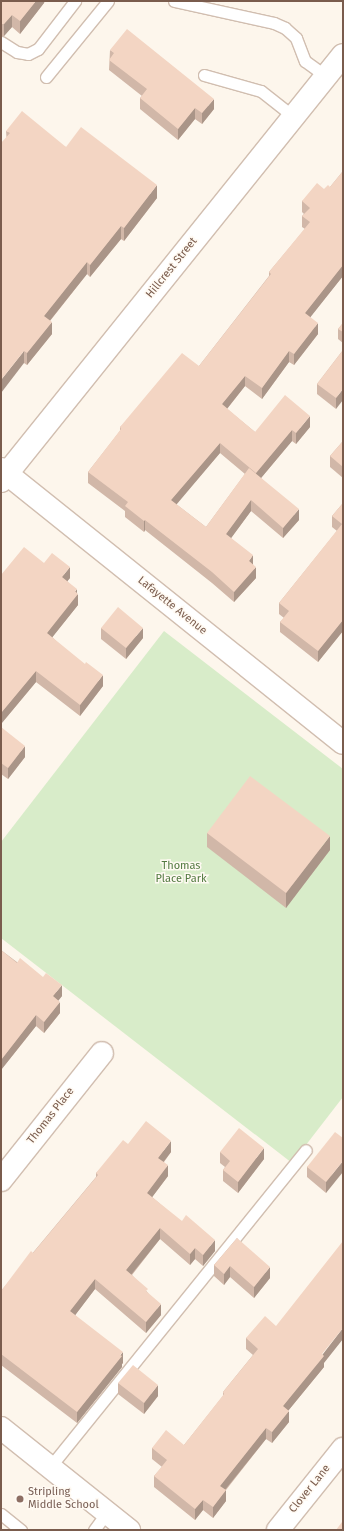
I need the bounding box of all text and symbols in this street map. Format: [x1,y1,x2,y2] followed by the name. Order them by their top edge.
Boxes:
[144,235,200,301] street label: Hillcrest Street
[135,574,209,638] street label: Lafayette Avenue
[155,860,207,886] park label: Thomas Place Park
[25,1085,77,1147] street label: Thomas Place
[287,1462,333,1516] street label: Clover Lane
[28,1486,99,1512] place label: Stripling Middle School
[15,1494,25,1504] marker: Stripling Middle School

